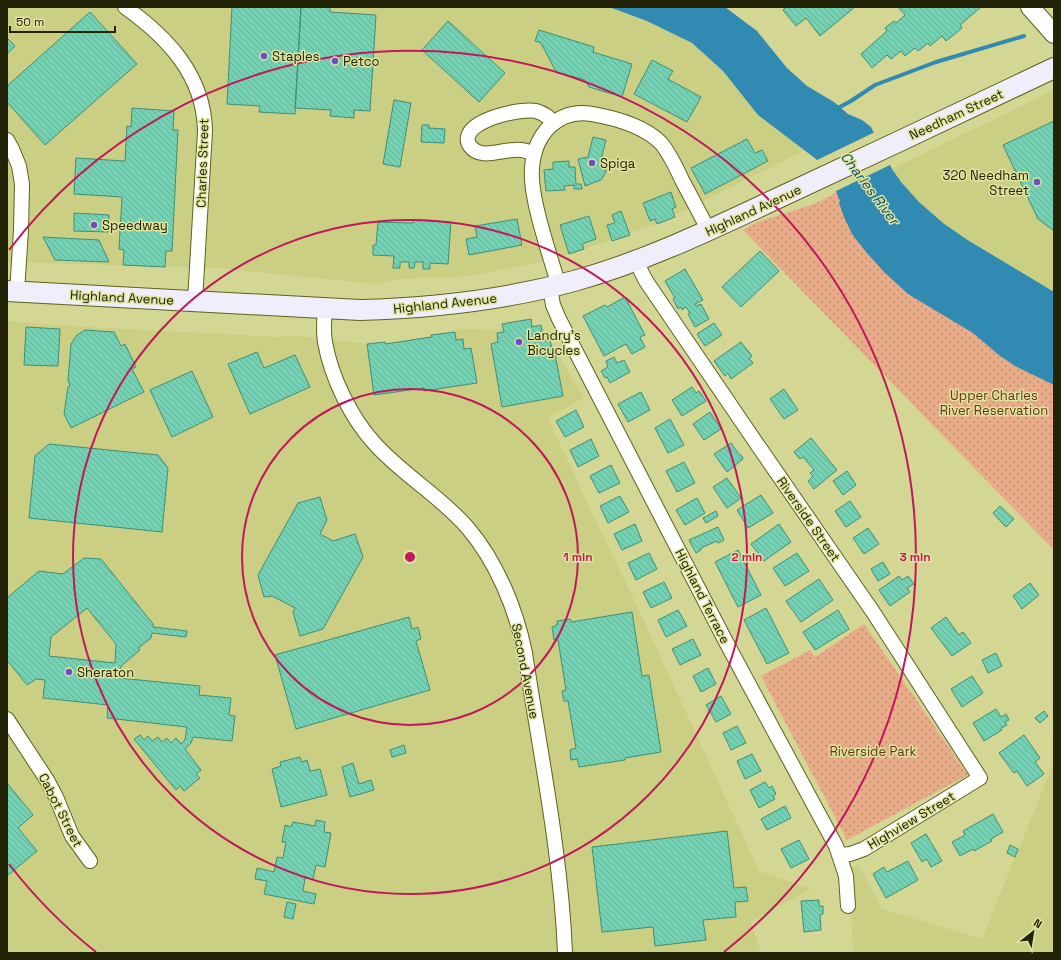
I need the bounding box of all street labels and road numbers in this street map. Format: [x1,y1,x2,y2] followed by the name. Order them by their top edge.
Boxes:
[906,85,1006,144] street label: Needham Street
[192,118,213,208] street label: Charles Street
[702,181,804,240] street label: Highland Avenue
[70,286,174,309] street label: Highland Avenue
[392,290,498,317] street label: Highland Avenue
[773,474,844,565] street label: Riverside Street
[671,546,734,647] street label: Highland Terrace
[508,622,543,720] street label: Second Avenue
[35,770,87,850] street label: Cabot Street
[864,788,958,853] street label: Highview Street

